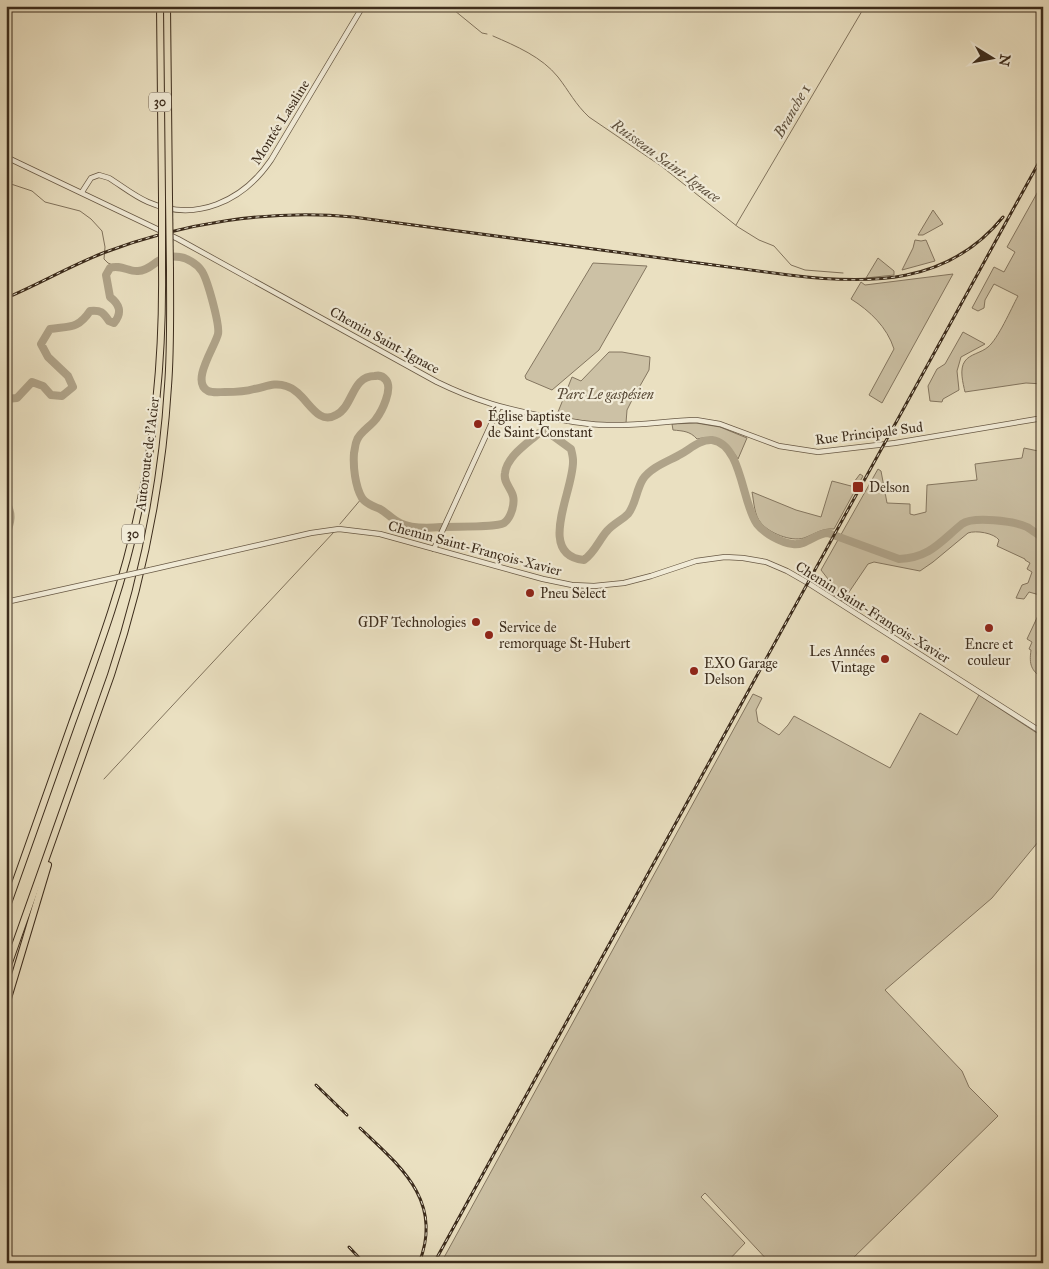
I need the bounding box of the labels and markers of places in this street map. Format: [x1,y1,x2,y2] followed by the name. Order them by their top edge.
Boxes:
[488,406,593,441] place label: Église baptiste de Saint-Constant
[472,418,484,430] marker: Église baptiste de Saint-Constant
[869,479,910,496] place label: Delson
[851,480,865,494] marker: Delson
[540,585,606,602] place label: Pneu Select
[524,587,536,599] marker: Pneu Select
[358,614,466,631] place label: GDF Technologies
[470,616,482,628] marker: GDF Technologies
[499,619,631,653] place label: Service de remorquage St-Hubert
[983,622,995,634] marker: Encre et couleur
[483,629,495,641] marker: Service de remorquage St-Hubert
[965,636,1013,669] place label: Encre et couleur
[809,643,875,676] place label: Les Années Vintage
[879,653,891,665] marker: Les Années Vintage
[704,655,778,688] place label: EXO Garage Delson
[688,665,700,677] marker: EXO Garage Delson

